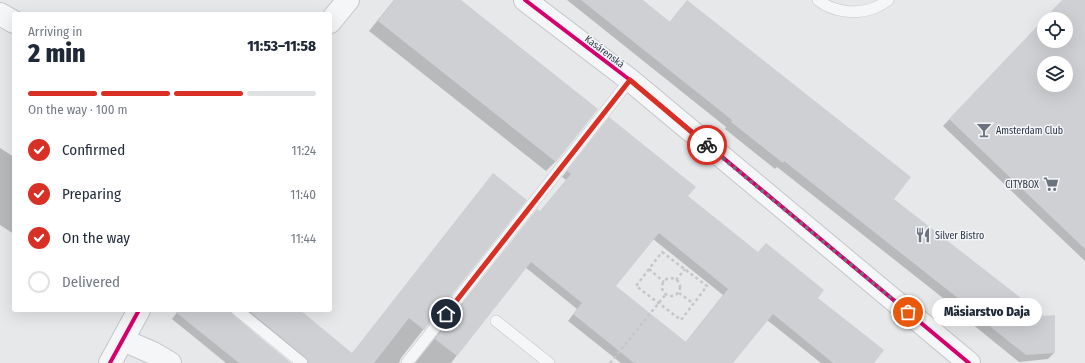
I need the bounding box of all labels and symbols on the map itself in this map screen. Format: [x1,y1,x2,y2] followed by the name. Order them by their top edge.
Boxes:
[582,33,627,71] street label: Kasárenská
[975,121,993,139] bar icon: Amsterdam Club
[687,125,727,165] courier
[996,125,1063,137] place label: Amsterdam Club
[1042,175,1060,193] supermarket icon: CITYBOX
[1005,179,1039,191] place label: CITYBOX
[914,226,932,244] restaurant icon: Silver Bistro
[935,230,984,242] place label: Silver Bistro
[891,295,925,329] pin
[429,297,463,331] pin
[932,298,1042,326] callout: Mäsiarstvo Daja

